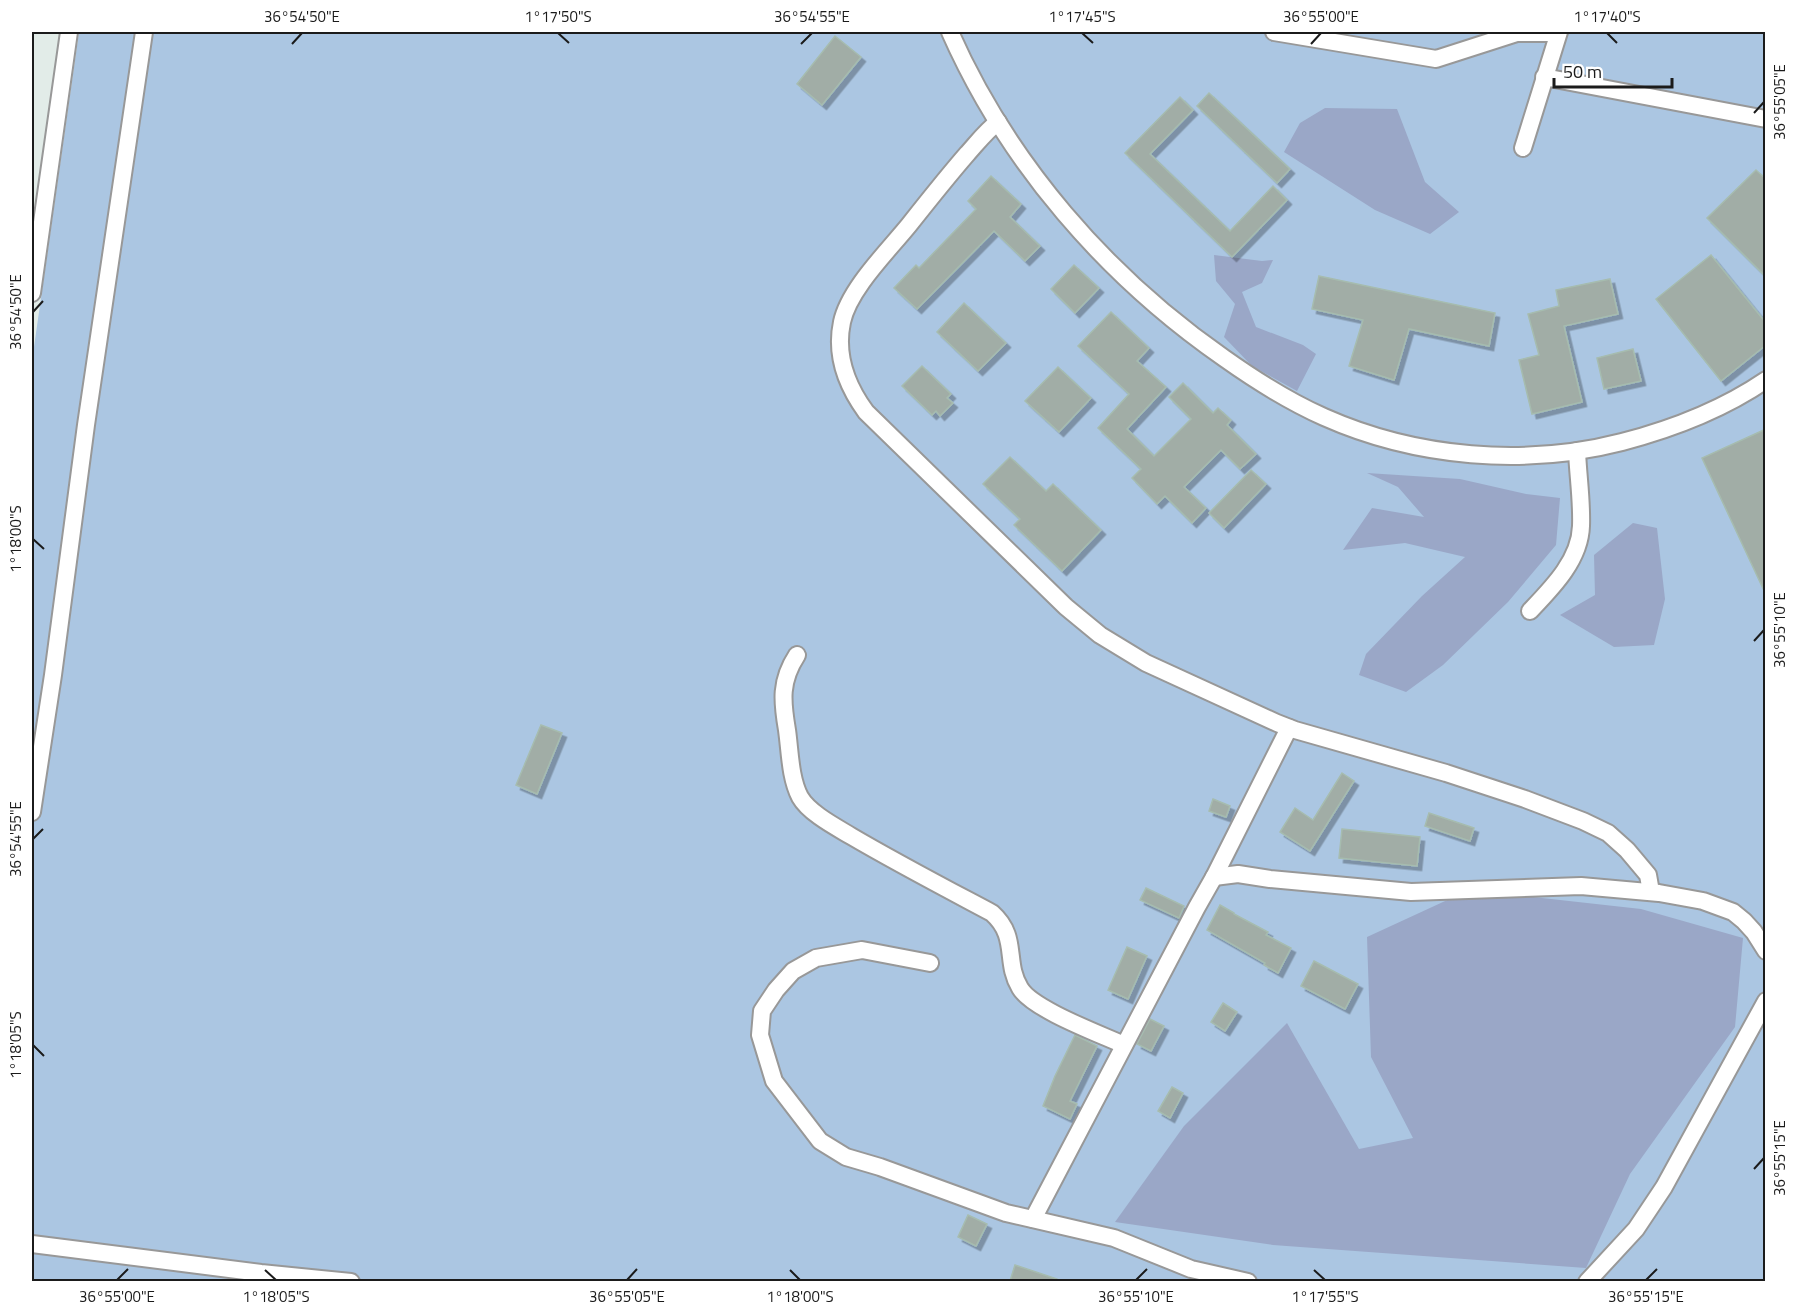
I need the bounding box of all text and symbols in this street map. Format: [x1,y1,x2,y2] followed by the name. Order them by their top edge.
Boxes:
[264,5,340,28] text: 36°54'50"E
[524,5,592,28] text: 1°17'50"S
[774,5,850,28] text: 36°54'55"E
[1048,5,1116,28] text: 1°17'45"S
[1283,5,1359,28] text: 36°55'00"E
[1573,5,1641,28] text: 1°17'40"S
[1554,51,1672,89] scale bar
[1563,58,1602,85] text: 50 m
[1768,64,1791,140] text: 36°55'05"E
[4,274,27,350] text: 36°54'50"E
[4,505,27,573] text: 1°18'00"S
[1768,592,1791,668] text: 36°55'10"E
[4,801,27,877] text: 36°54'55"E
[4,1011,27,1079] text: 1°18'05"S
[1768,1120,1791,1196] text: 36°55'15"E
[79,1285,155,1308] text: 36°55'00"E
[242,1285,310,1308] text: 1°18'05"S
[589,1285,665,1308] text: 36°55'05"E
[766,1285,834,1308] text: 1°18'00"S
[1098,1285,1174,1308] text: 36°55'10"E
[1291,1285,1359,1308] text: 1°17'55"S
[1608,1285,1684,1308] text: 36°55'15"E

